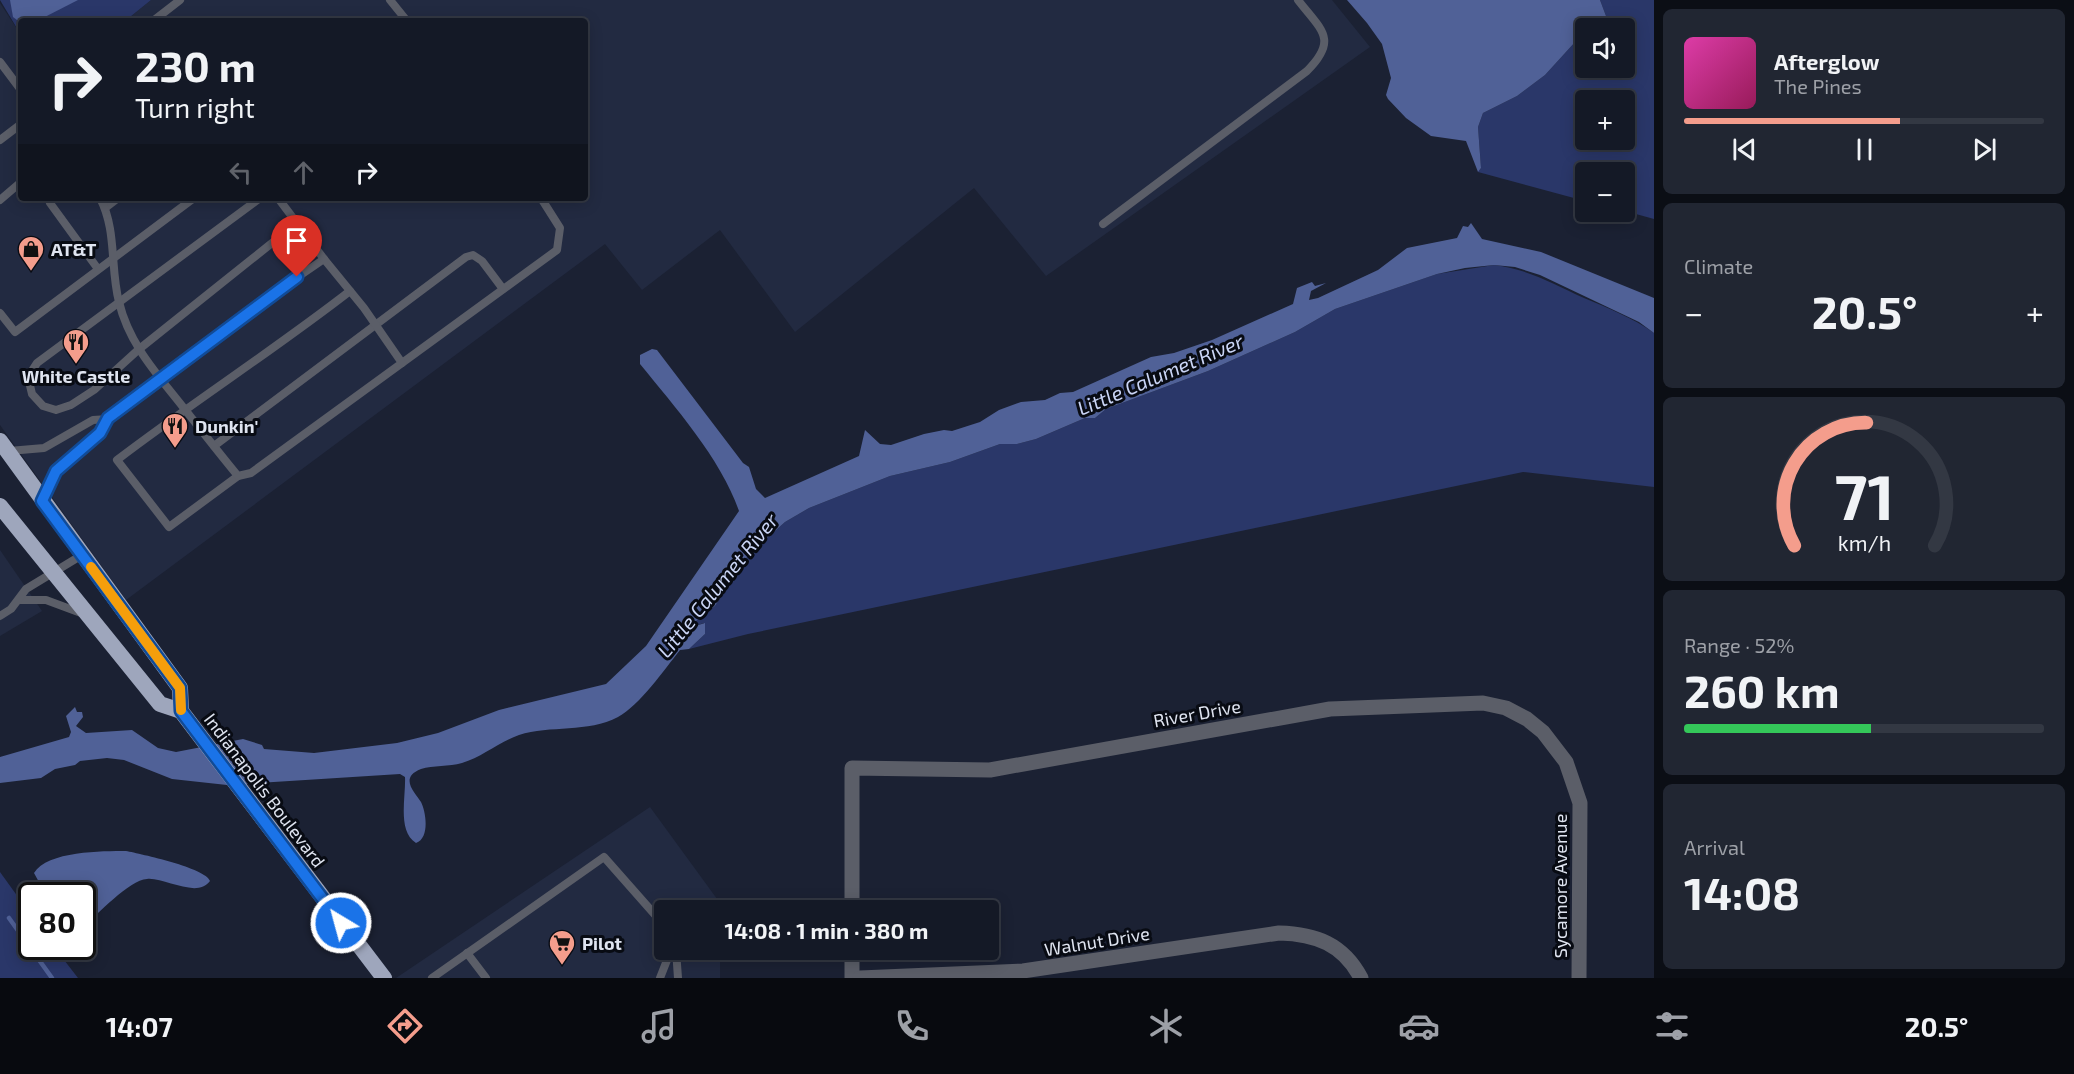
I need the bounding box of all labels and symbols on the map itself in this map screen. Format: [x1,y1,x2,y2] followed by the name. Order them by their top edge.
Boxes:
[271,215,322,277] pin
[16,234,46,272] shop icon: AT&T
[51,238,96,260] place label: AT&T
[61,327,91,365] restaurant icon: White Castle
[1073,328,1248,420] water label: Little Calumet River
[22,365,130,387] place label: White Castle
[160,411,190,449] restaurant icon: Dunkin'
[195,415,258,437] place label: Dunkin'
[652,508,783,662] water label: Little Calumet River
[1152,695,1242,731] street label: River Drive
[200,709,330,871] street label: Indianapolis Boulevard
[1549,814,1571,958] street label: Sycamore Avenue
[18,882,96,960] speed limit sign: 80
[309,891,373,955] position arrow
[1043,922,1151,960] street label: Walnut Drive
[547,928,577,966] supermarket icon: Pilot
[582,932,623,954] place label: Pilot

